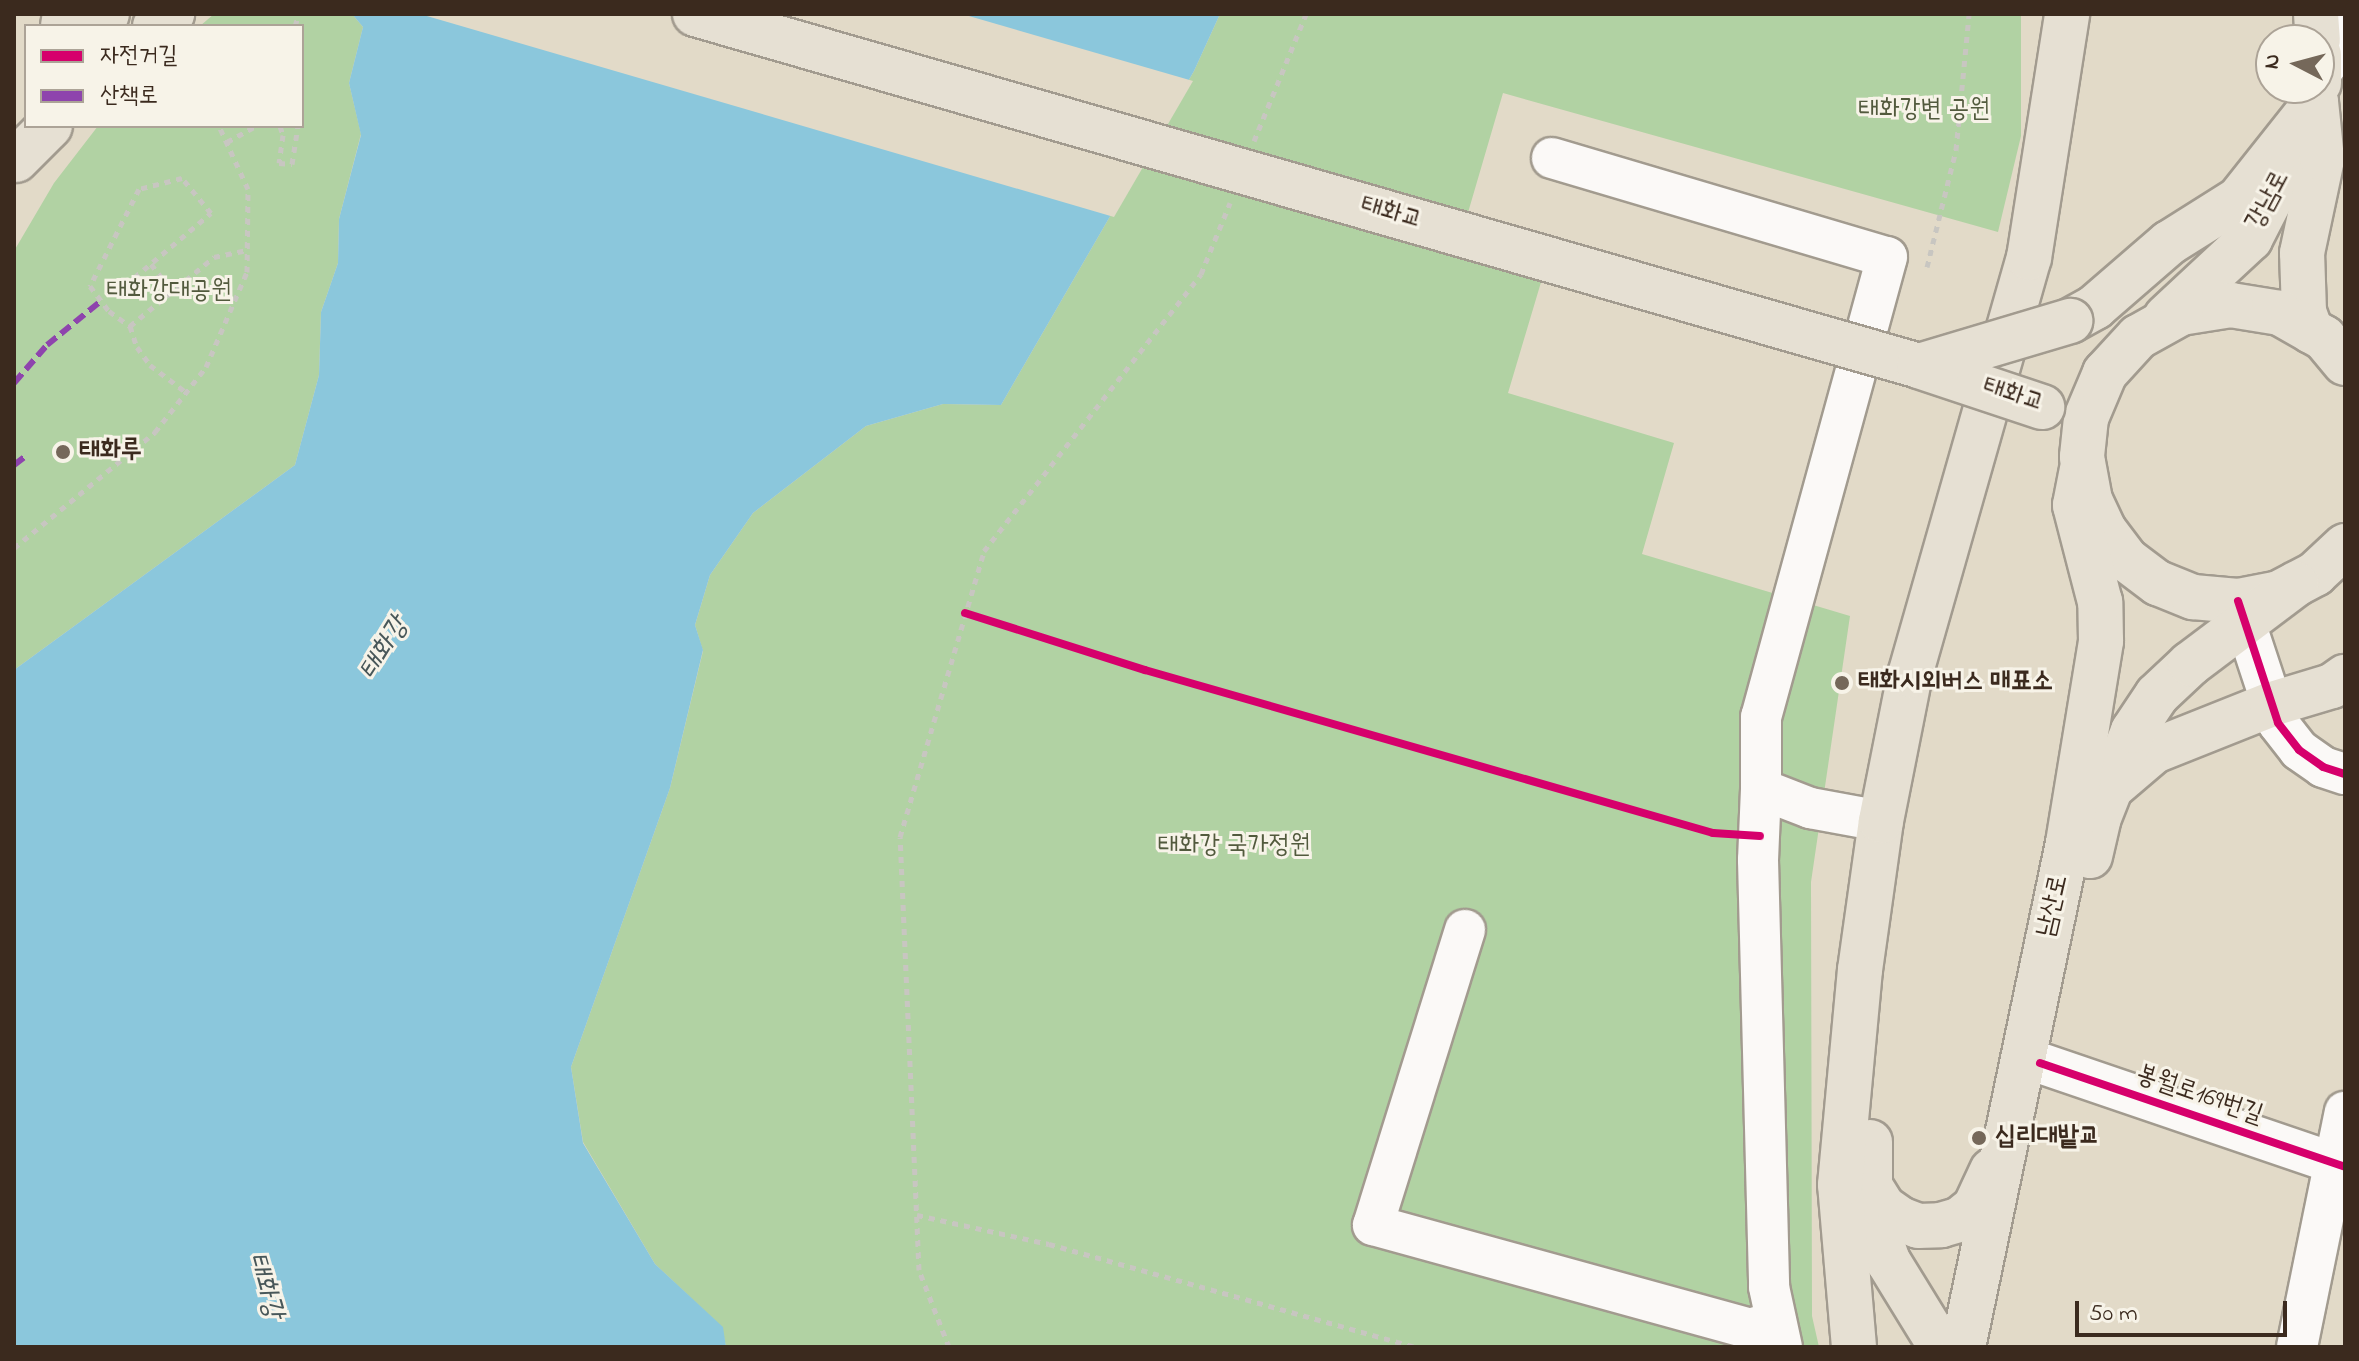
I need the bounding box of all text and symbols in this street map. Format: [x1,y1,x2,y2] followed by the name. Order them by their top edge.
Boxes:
[24,24,304,128] legend
[2255,24,2335,104] north arrow
[100,39,177,74] text: 자전거길
[2256,53,2290,71] text: N
[100,79,158,114] text: 산책로
[1858,95,1990,127] park label: 태화강변 공원
[2240,166,2298,236] street label: 강남로
[1357,190,1425,238] street label: 태화교
[106,276,232,308] park label: 태화강대공원
[1978,371,2048,421] street label: 태화교
[79,436,142,468] place label: 태화루
[54,443,72,461] marker: 태화루
[353,611,417,687] water label: 태화강
[1858,667,2053,699] place label: 태화시외버스 매표소
[1833,674,1851,692] marker: 태화시외버스 매표소
[1158,831,1310,863] park label: 태화강 국가정원
[2032,872,2076,940] street label: 남산로
[2131,1060,2267,1132] street label: 봉월로169번길
[1995,1122,2100,1154] place label: 십리대밭교
[1970,1129,1988,1147] marker: 십리대밭교
[239,1249,289,1323] water label: 태화강
[2079,1285,2291,1335] scale bar
[2089,1297,2138,1332] text: 50 m

